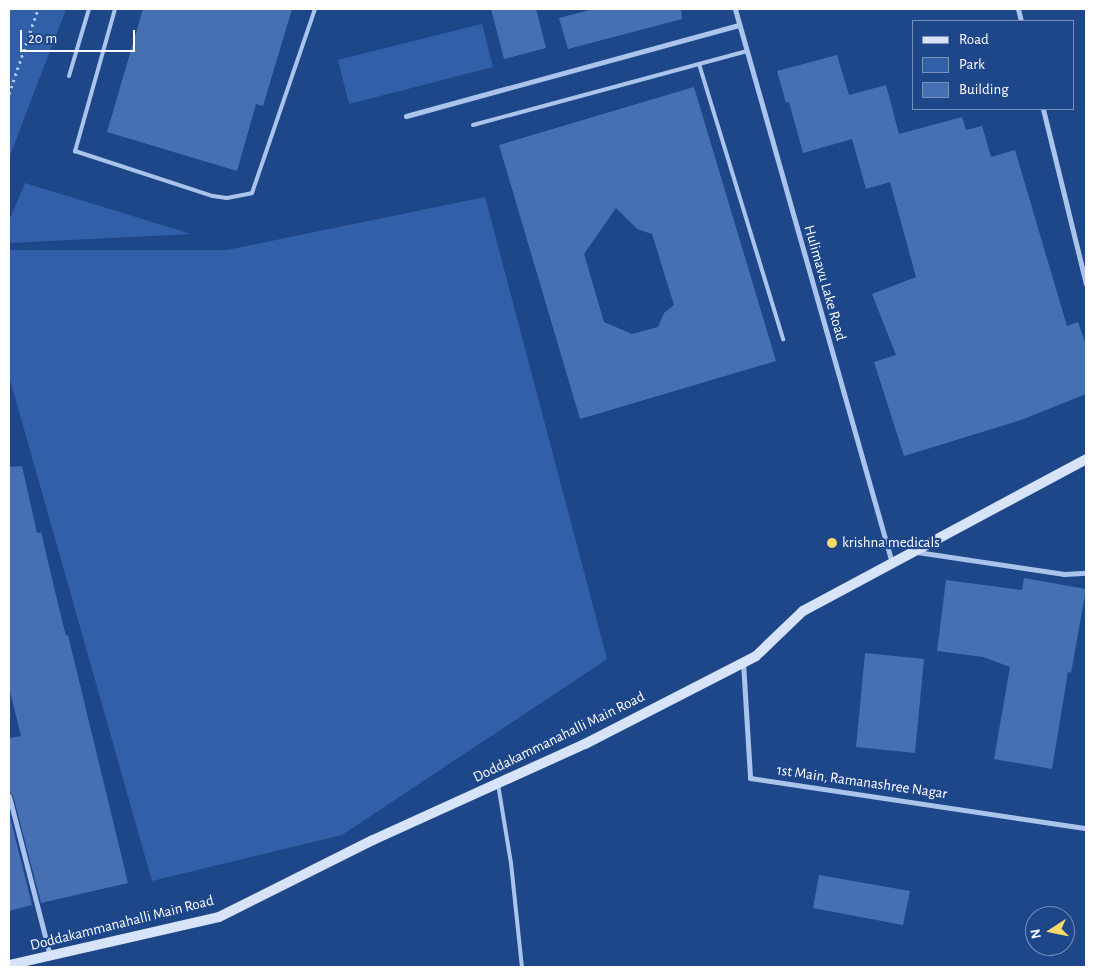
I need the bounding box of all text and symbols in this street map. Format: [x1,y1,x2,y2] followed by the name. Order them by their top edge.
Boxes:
[22,20,138,52] scale bar
[912,20,1075,110] legend
[28,31,57,46] text: 20 m
[959,32,989,47] text: Road
[959,57,985,72] text: Park
[959,82,1009,97] text: Building
[800,223,850,343] street label: Hulimavu Lake Road
[842,534,940,552] place label: krishna medicals
[826,537,838,549] marker: krishna medicals
[470,688,648,786] street label: Doddakammanahalli Main Road
[776,761,948,803] street label: 1st Main, Ramanashree Nagar
[28,891,216,955] street label: Doddakammanahalli Main Road
[1025,906,1075,956] north arrow
[1028,928,1044,940] text: N

